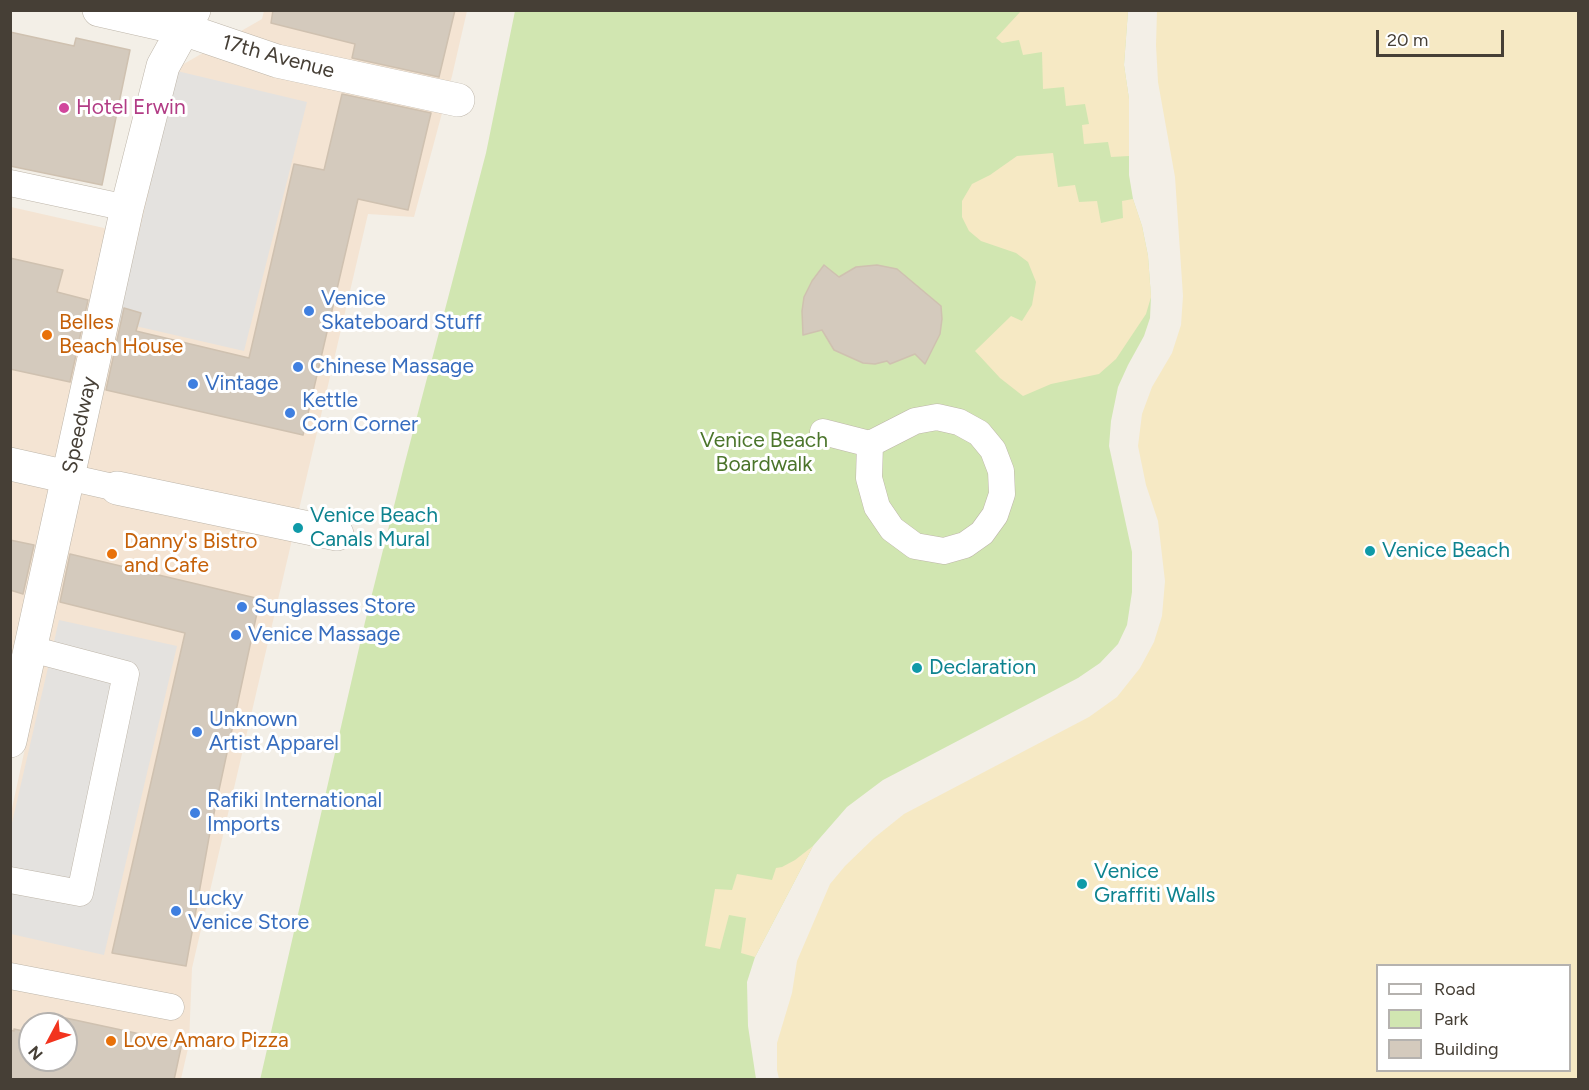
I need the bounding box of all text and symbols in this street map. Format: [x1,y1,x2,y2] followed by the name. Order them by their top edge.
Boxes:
[1379,18,1506,56] scale bar
[1387,29,1428,51] text: 20 m
[219,30,337,84] street label: 17th Avenue
[76,95,186,121] place label: Hotel Erwin
[57,101,71,115] marker: Hotel Erwin
[321,286,482,336] place label: Venice Skateboard Stuff
[302,304,316,318] marker: Venice Skateboard Stuff
[59,310,183,360] place label: Belles Beach House
[40,328,54,342] marker: Belles Beach House
[310,354,474,380] place label: Chinese Massage
[291,360,305,374] marker: Chinese Massage
[205,371,279,397] place label: Vintage
[57,374,103,476] street label: Speedway
[186,377,200,391] marker: Vintage
[302,388,418,438] place label: Kettle Corn Corner
[283,406,297,420] marker: Kettle Corn Corner
[700,428,828,478] park label: Venice Beach Boardwalk
[310,503,438,553] place label: Venice Beach Canals Mural
[291,521,305,535] marker: Venice Beach Canals Mural
[124,529,257,579] place label: Danny's Bistro and Cafe
[1382,538,1510,564] place label: Venice Beach
[1363,544,1377,558] marker: Venice Beach
[105,547,119,561] marker: Danny's Bistro and Cafe
[254,594,416,620] place label: Sunglasses Store
[235,600,249,614] marker: Sunglasses Store
[248,622,400,648] place label: Venice Massage
[229,628,243,642] marker: Venice Massage
[929,655,1036,681] place label: Declaration
[910,661,924,675] marker: Declaration
[209,707,339,757] place label: Unknown Artist Apparel
[190,725,204,739] marker: Unknown Artist Apparel
[207,788,382,838] place label: Rafiki International Imports
[188,806,202,820] marker: Rafiki International Imports
[1094,859,1215,909] place label: Venice Graffiti Walls
[1075,877,1089,891] marker: Venice Graffiti Walls
[188,886,309,936] place label: Lucky Venice Store
[169,904,183,918] marker: Lucky Venice Store
[1376,964,1571,1072] legend
[1434,978,1475,1000] text: Road
[1434,1008,1468,1030] text: Park
[18,1012,78,1072] north arrow
[123,1028,289,1054] place label: Love Amaro Pizza
[104,1034,118,1048] marker: Love Amaro Pizza
[1434,1038,1499,1060] text: Building
[24,1042,47,1064] text: N

